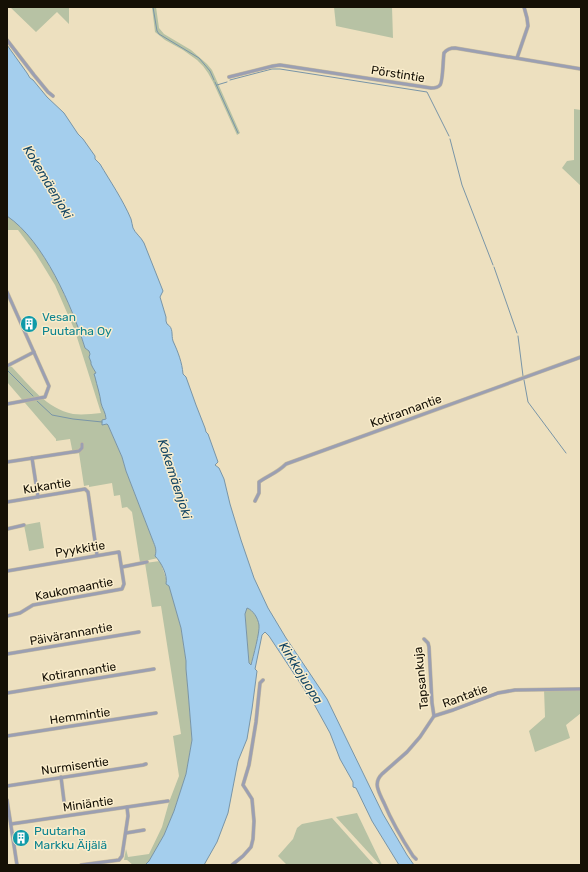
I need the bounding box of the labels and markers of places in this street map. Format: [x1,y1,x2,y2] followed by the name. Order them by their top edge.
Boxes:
[42,310,112,338] place label: Vesan Puutarha Oy
[19,314,39,334] building icon: Vesan Puutarha Oy
[34,824,107,852] place label: Puutarha Markku Äijälä
[11,828,31,848] building icon: Puutarha Markku Äijälä

